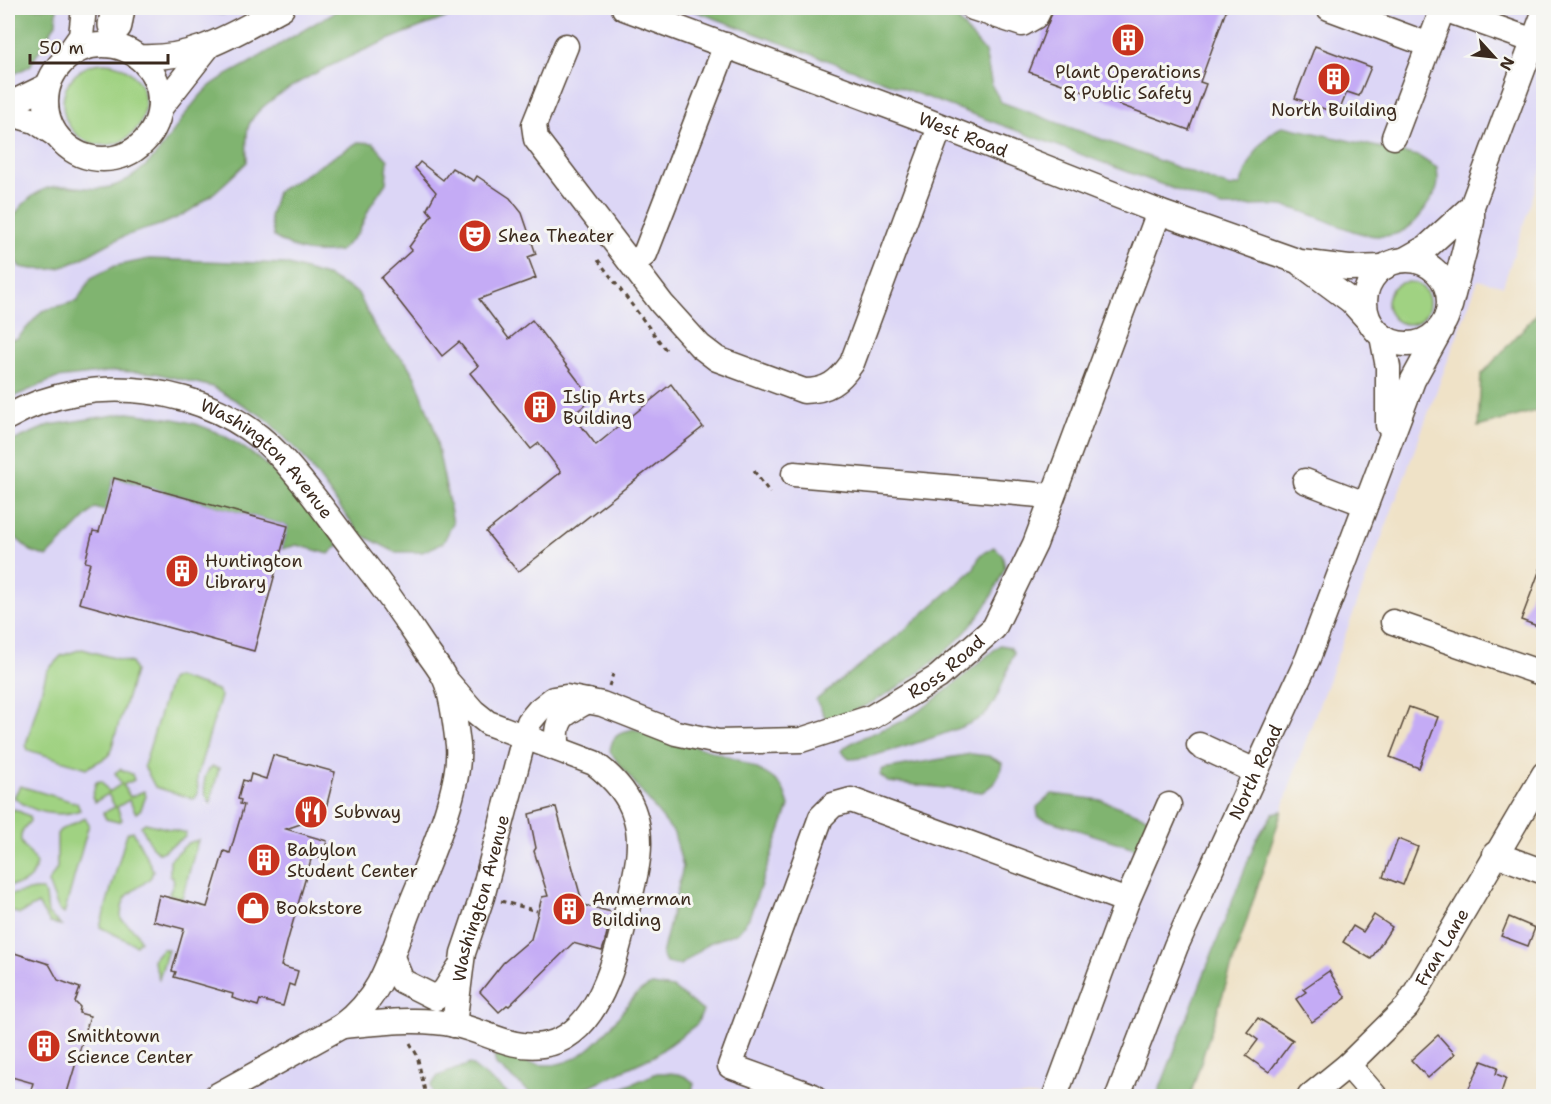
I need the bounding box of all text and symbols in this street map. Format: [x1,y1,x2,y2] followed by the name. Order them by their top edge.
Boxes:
[1110,22,1146,58] building icon: Plant Operations & Public Safety
[30,27,168,65] scale bar
[1464,27,1524,87] north arrow
[39,36,84,60] text: 50 m
[1495,53,1519,74] text: N
[1055,60,1201,105] place label: Plant Operations & Public Safety
[1316,61,1352,97] building icon: North Building
[1271,98,1397,122] place label: North Building
[915,106,1011,163] street label: West Road
[457,218,493,254] theatre icon: Shea Theater
[498,224,614,248] place label: Shea Theater
[563,385,645,430] place label: Islip Arts Building
[522,389,558,425] building icon: Islip Arts Building
[197,393,338,524] street label: Washington Avenue
[205,549,303,594] place label: Huntington Library
[164,553,200,589] building icon: Huntington Library
[903,630,990,704] street label: Ross Road
[1223,721,1288,824] street label: North Road
[293,794,329,830] restaurant icon: Subway
[334,800,401,824] place label: Subway
[447,812,515,983] street label: Washington Avenue
[287,838,418,883] place label: Babylon Student Center
[246,842,282,878] building icon: Babylon Student Center
[592,887,691,932] place label: Ammerman Building
[235,890,271,926] shop icon: Bookstore
[551,891,587,927] building icon: Ammerman Building
[276,896,363,920] place label: Bookstore
[1410,904,1474,991] street label: Fran Lane
[67,1024,193,1069] place label: Smithtown Science Center
[26,1028,62,1064] building icon: Smithtown Science Center

